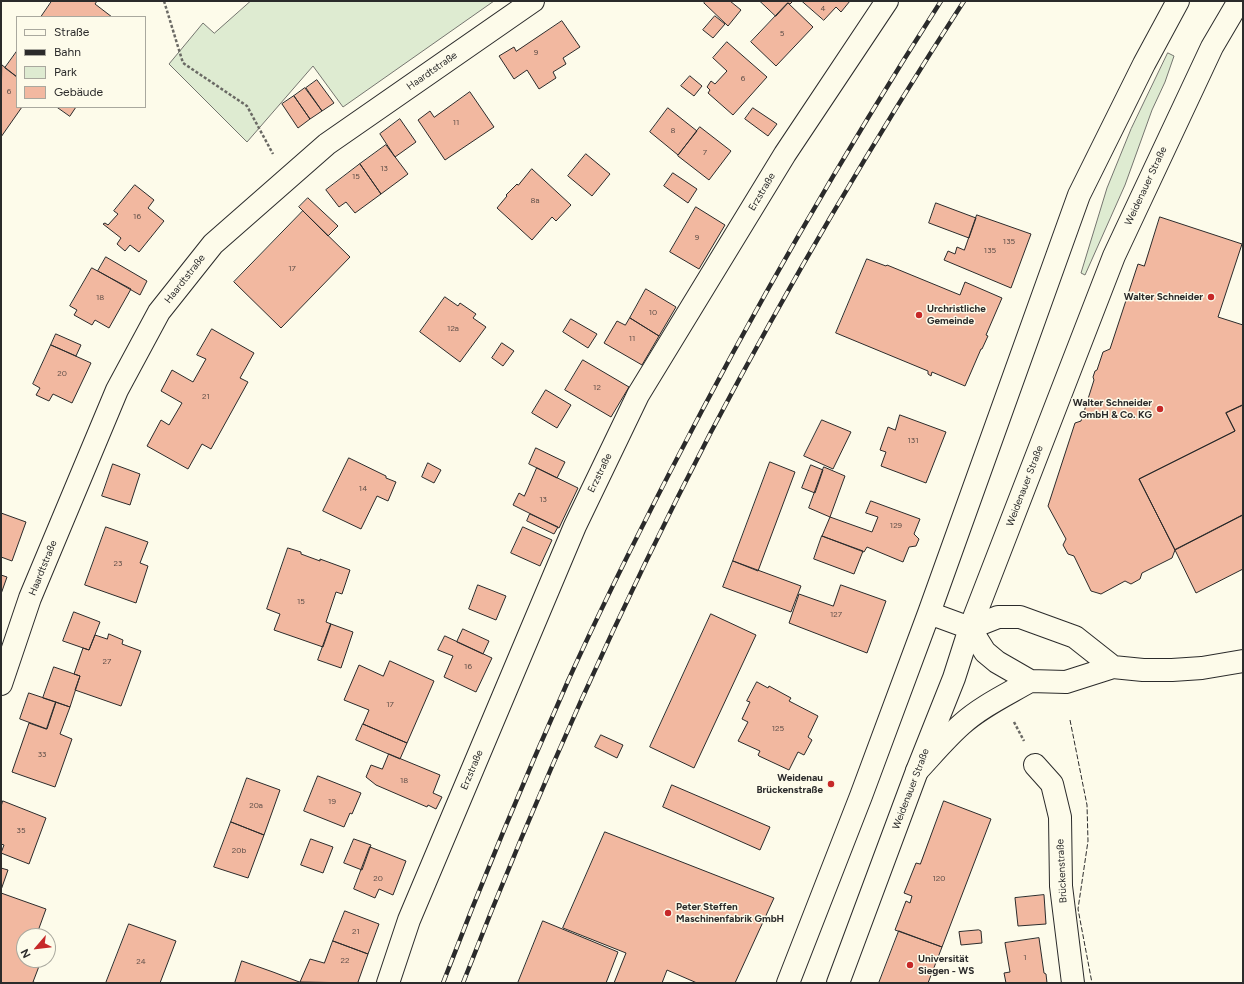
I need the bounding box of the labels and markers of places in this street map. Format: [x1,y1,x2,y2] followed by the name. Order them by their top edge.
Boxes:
[1124,291,1203,303] place label: Walter Schneider
[1206,292,1216,302] marker: Walter Schneider
[927,303,986,326] place label: Urchristliche Gemeinde
[914,310,924,320] marker: Urchristliche Gemeinde
[1073,397,1152,420] place label: Walter Schneider GmbH & Co. KG
[1155,404,1165,414] marker: Walter Schneider GmbH & Co. KG
[756,772,823,796] place label: Weidenau Brückenstraße
[826,779,836,789] marker: Weidenau Brückenstraße
[676,901,784,924] place label: Peter Steffen Maschinenfabrik GmbH
[663,908,673,918] marker: Peter Steffen Maschinenfabrik GmbH
[918,953,974,976] place label: Universität Siegen - WS
[905,960,915,970] marker: Universität Siegen - WS

